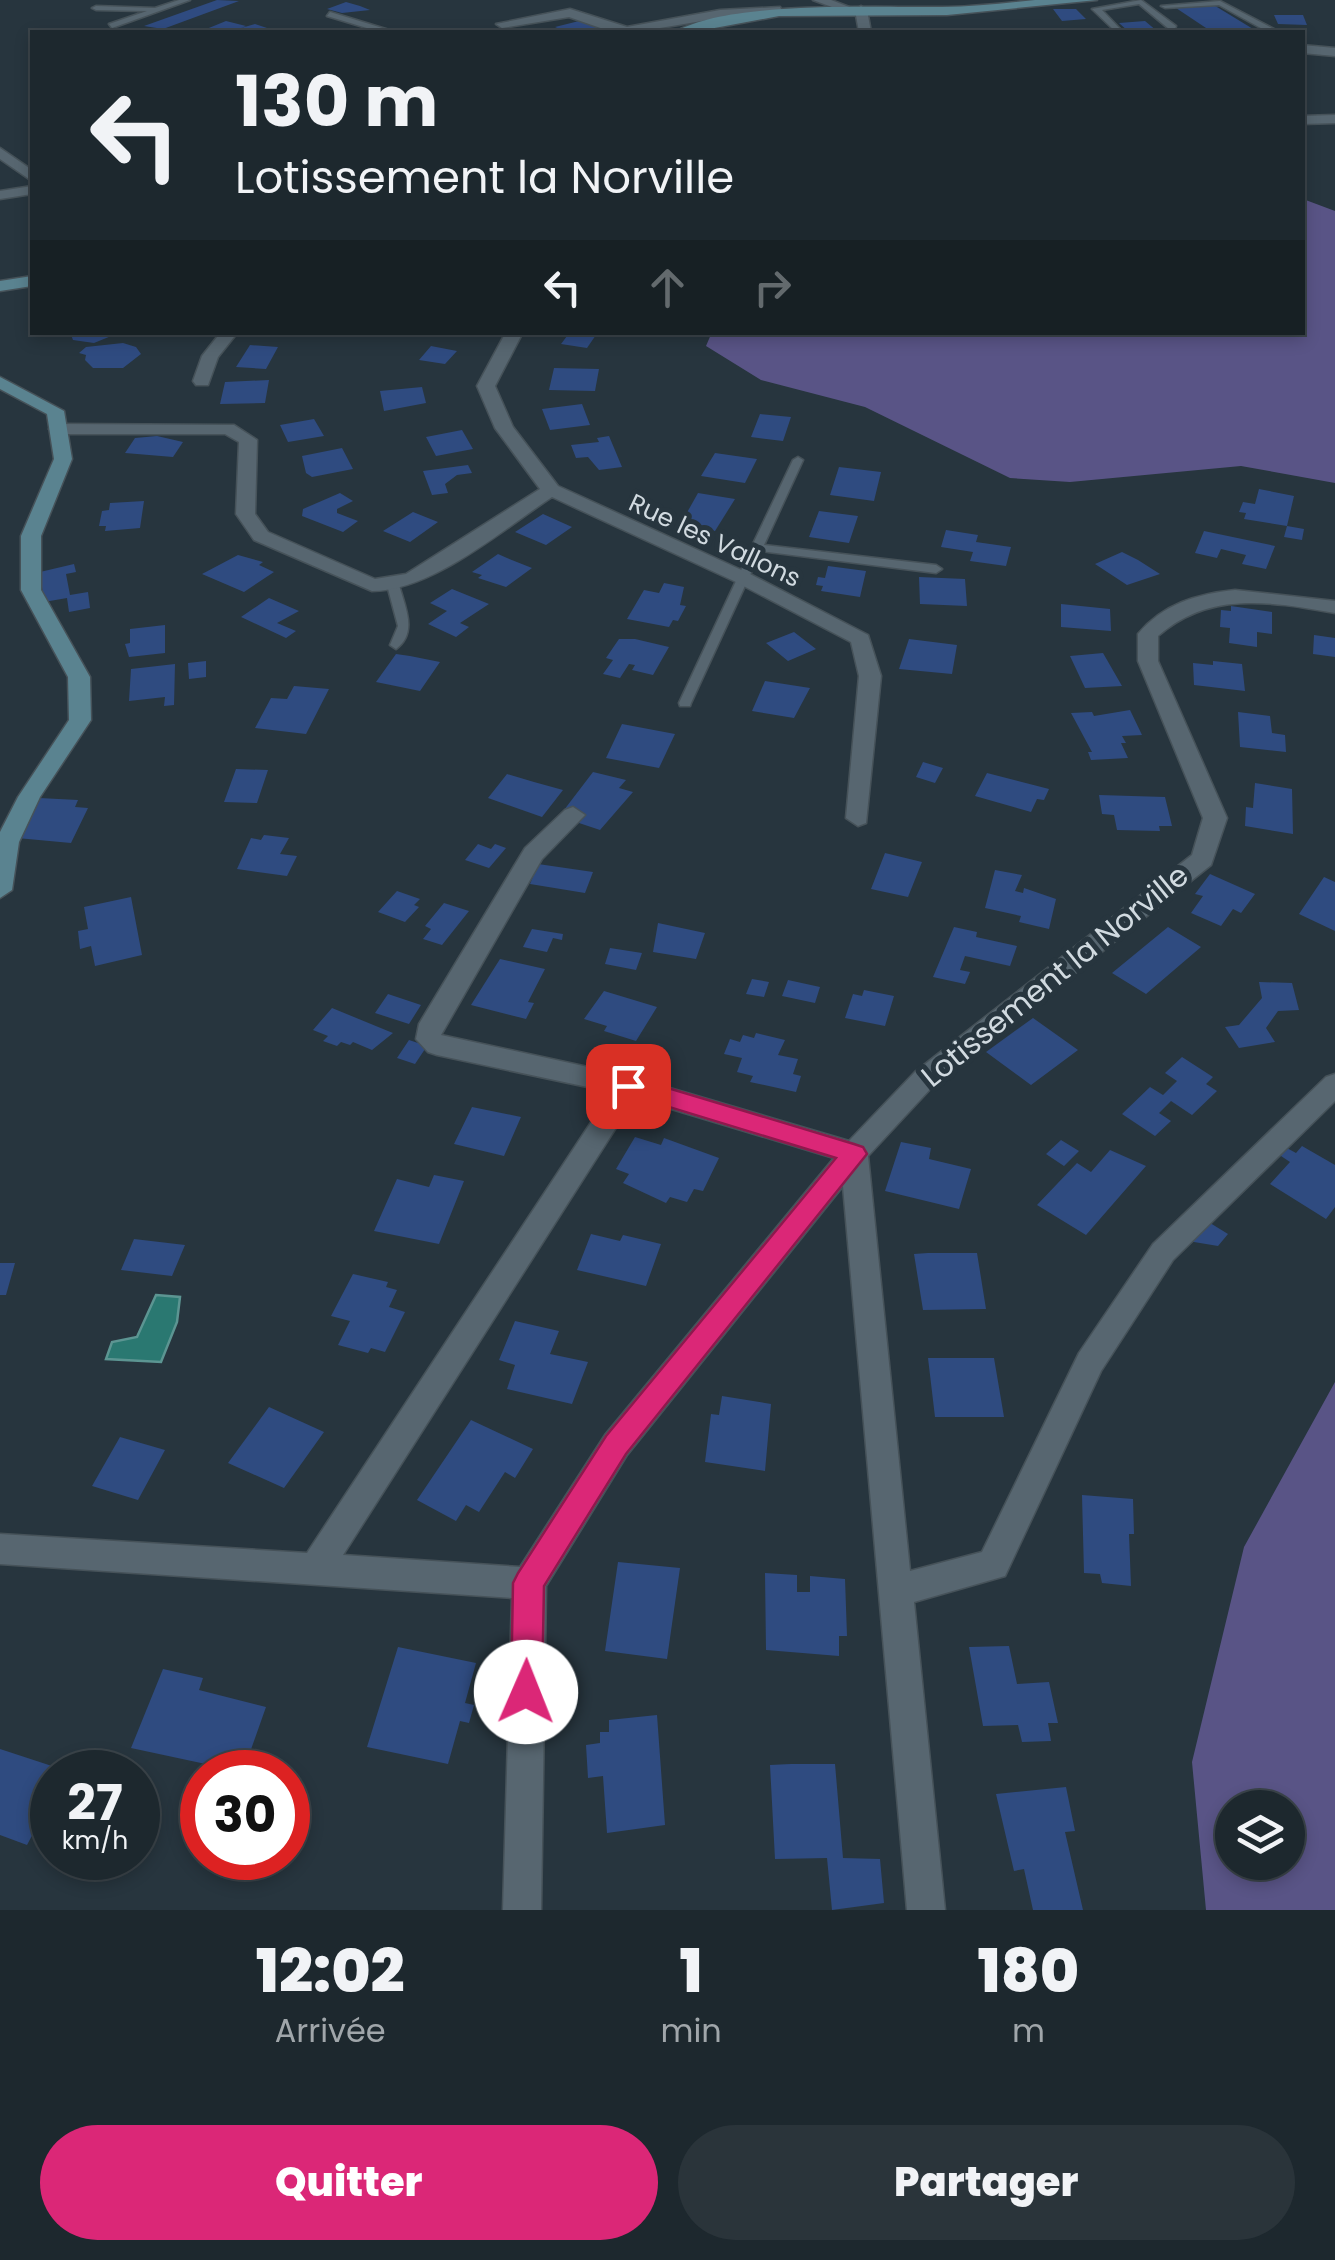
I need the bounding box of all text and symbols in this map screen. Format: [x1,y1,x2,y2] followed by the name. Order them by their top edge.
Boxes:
[235,52,438,151] text: 130 m
[70,70,200,200] icon: left
[235,146,734,209] text: Lotissement la Norville
[535,260,590,315] icon: left
[640,260,695,315] icon: ahead
[745,260,800,315] icon: right
[623,485,806,596] street label: Rue les Vallons
[912,854,1198,1097] street label: Lotissement la Norville
[586,1044,671,1129] pin
[601,1059,656,1114] icon: arrive
[474,1640,578,1744] position arrow
[180,1750,310,1880] speed limit sign: 30
[67,1767,123,1838] text: 27
[1215,1790,1305,1880] map controls
[1215,1790,1305,1880] button: layers
[62,1823,128,1858] text: km/h
[256,1929,405,2013] text: 12:02
[679,1929,703,2013] text: 1
[977,1929,1079,2013] text: 180
[275,2008,386,2053] text: Arrivée
[660,2008,722,2053] text: min
[1012,2008,1045,2053] text: m
[40,2125,658,2240] button: Quitter
[678,2125,1295,2240] button: Partager

